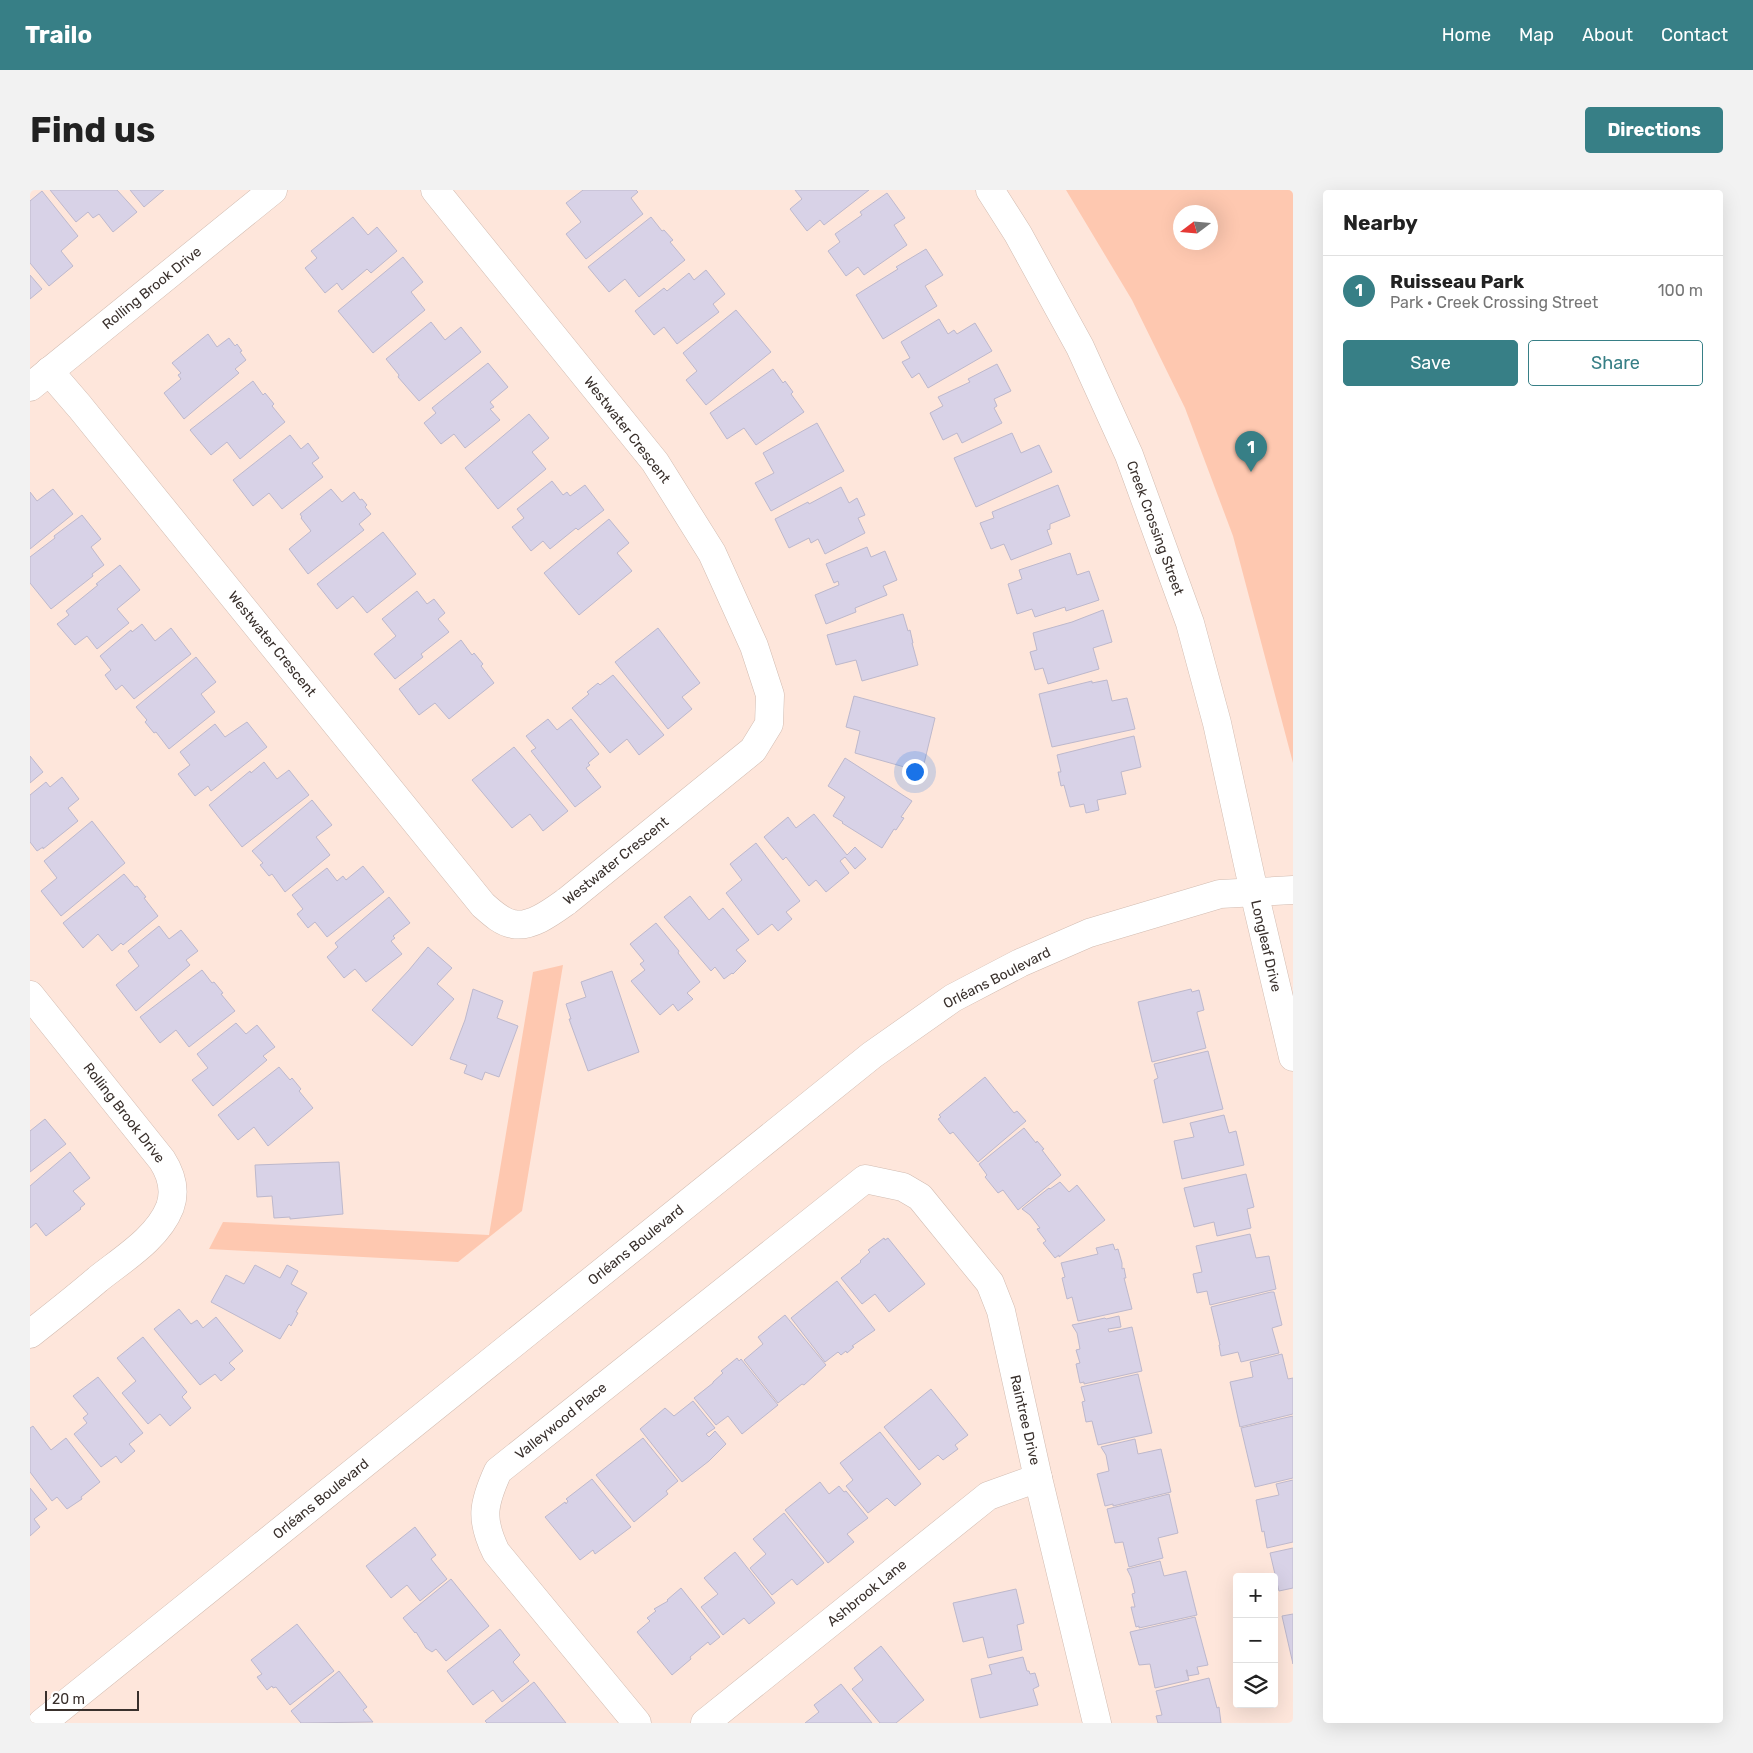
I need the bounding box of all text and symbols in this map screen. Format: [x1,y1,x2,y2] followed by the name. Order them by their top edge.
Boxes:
[25,21,92,49] text: Trailo
[1442,24,1491,46] text: Home
[1519,24,1554,46] text: Map
[1582,24,1633,46] text: About
[1661,24,1728,46] text: Contact
[1585,107,1723,153] button: Directions
[30,109,155,151] text: Find us
[1173,205,1218,250] north arrow
[1343,210,1418,235] text: Nearby
[99,243,205,333] street label: Rolling Brook Drive
[1390,270,1524,293] text: Ruisseau Park
[1355,281,1363,300] text: 1
[1658,281,1703,300] text: 100 m
[1390,293,1598,312] text: Park · Creek Crossing Street
[1343,340,1518,386] button: Save
[1528,340,1703,386] button: Share
[580,373,674,487] street label: Westwater Crescent
[1235,431,1267,472] pin: 1
[1123,459,1187,598] street label: Creek Crossing Street
[224,588,320,701] street label: Westwater Crescent
[902,759,928,785] your location
[560,813,673,909] street label: Westwater Crescent
[1247,898,1285,994] street label: Longleaf Drive
[940,944,1054,1012] street label: Orléans Boulevard
[80,1060,168,1167] street label: Rolling Brook Drive
[585,1201,687,1289] street label: Orléans Boulevard
[1006,1373,1044,1467] street label: Raintree Drive
[512,1379,610,1463] street label: Valleywood Place
[270,1455,372,1543] street label: Orléans Boulevard
[824,1556,910,1630] street label: Ashbrook Lane
[1233,1573,1278,1708] map controls
[1233,1573,1278,1618] button: +
[1233,1618,1278,1663] button: −
[1233,1663,1278,1708] button: layers
[45,1688,139,1711] scale bar
[52,1691,85,1708] text: 20 m

